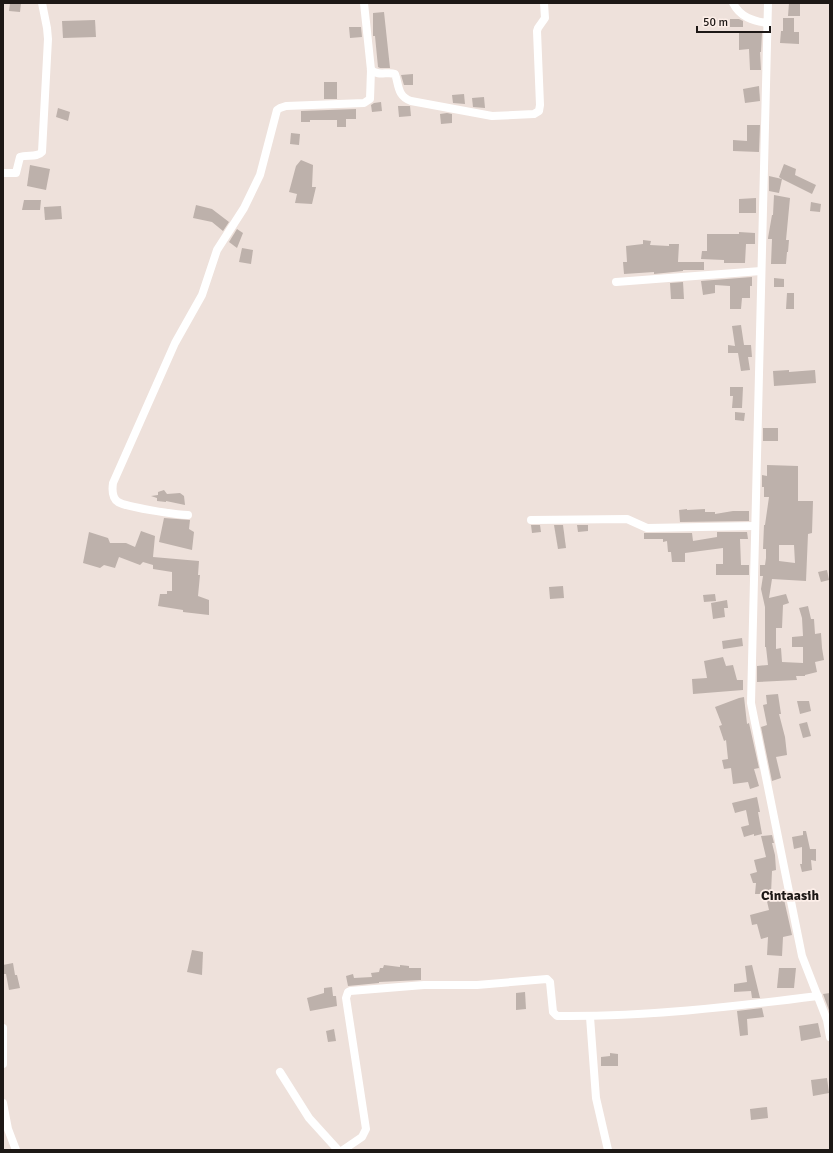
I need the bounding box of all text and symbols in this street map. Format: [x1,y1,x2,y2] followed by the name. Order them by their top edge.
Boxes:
[697,8,770,34] scale bar
[703,15,728,30] text: 50 m
[761,887,819,904] district label: Cintaasih

